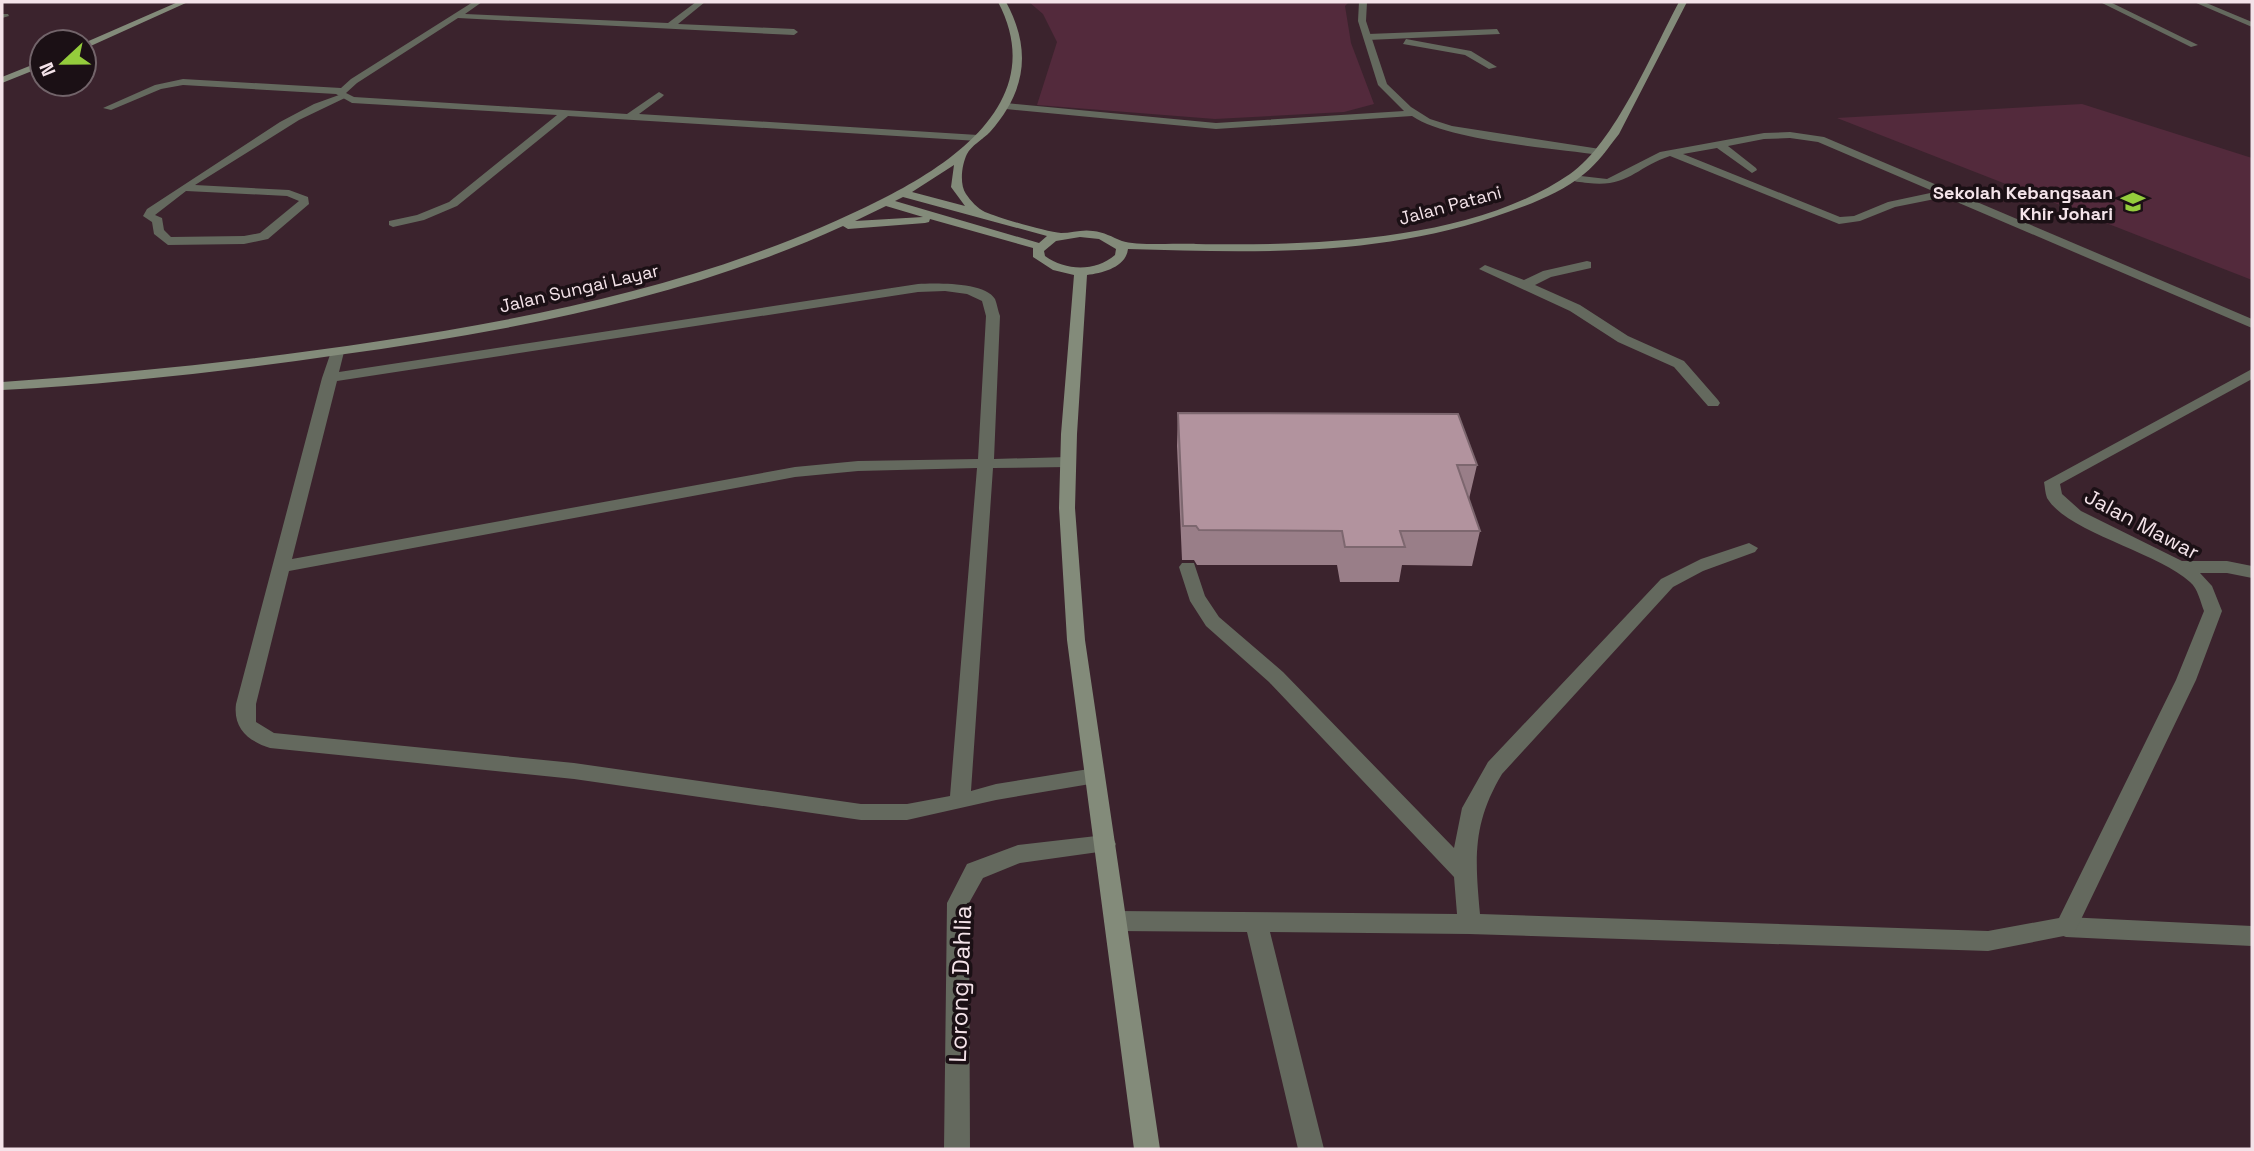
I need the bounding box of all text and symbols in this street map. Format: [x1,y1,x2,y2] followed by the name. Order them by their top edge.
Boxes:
[28,28,98,98] north arrow
[34,59,62,80] text: N
[1396,180,1504,230] street label: Jalan Patani
[1933,181,2113,225] place label: Sekolah Kebangsaan Khir Johari
[2119,188,2147,216] school or university icon: Sekolah Kebangsaan Khir Johari
[497,258,661,318] street label: Jalan Sungai Layar
[2080,482,2204,566] street label: Jalan Mawar
[942,905,978,1063] street label: Lorong Dahlia

